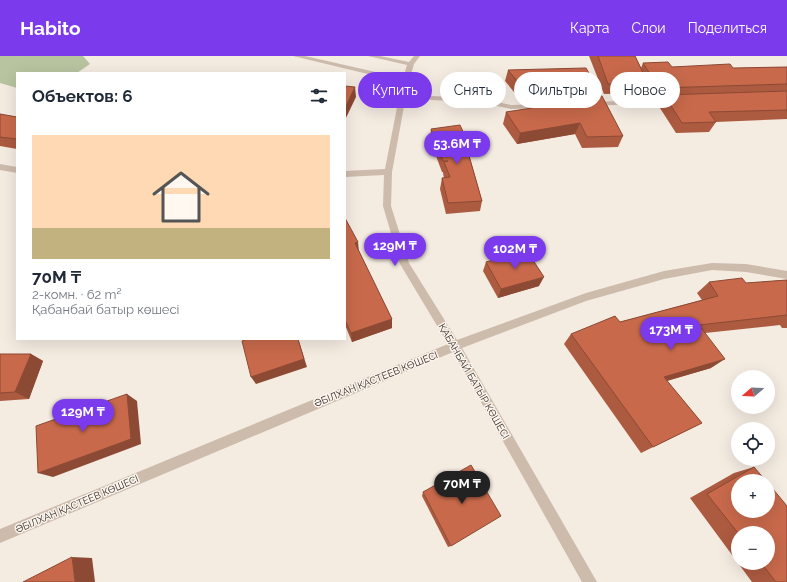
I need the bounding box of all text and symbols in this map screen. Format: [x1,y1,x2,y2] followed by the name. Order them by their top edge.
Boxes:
[20,17,81,39] text: Habito
[570,20,609,36] text: Карта
[631,20,666,36] text: Слои
[688,20,767,36] text: Поделиться
[358,72,432,108] chip: Купить
[440,72,506,108] chip: Снять
[514,72,602,108] chip: Фильтры
[610,72,680,108] chip: Новое
[308,85,330,107] icon: filters
[32,86,133,106] text: Объектов: 6
[420,131,494,165] pin: 53.6M ₸
[433,136,481,151] text: 53.6M ₸
[145,161,217,233] icon: home
[362,233,428,267] pin: 129M ₸
[482,236,548,270] pin: 102M ₸
[373,238,417,253] text: 129M ₸
[493,241,537,256] text: 102M ₸
[32,267,81,287] text: 70M ₸
[32,287,122,302] text: 2-комн. · 62 m²
[32,302,179,317] text: Қабанбай батыр көшесі
[638,317,704,351] pin: 173M ₸
[436,321,512,441] street label: ҚАБАНБАЙ БАТЫР КӨШЕСІ
[649,322,693,337] text: 173M ₸
[313,349,439,409] street label: ӘБІЛХАН ҚАСТЕЕВ КӨШЕСІ
[731,370,775,414] north arrow
[731,370,775,570] map controls
[50,399,116,433] pin: 129M ₸
[61,404,105,419] text: 129M ₸
[731,422,775,466] button: locate
[434,471,490,505] pin: 70M ₸
[14,473,140,535] street label: ӘБІЛХАН ҚАСТЕЕВ КӨШЕСІ
[731,474,775,518] button: +
[443,476,481,491] text: 70M ₸
[731,526,775,570] button: −

